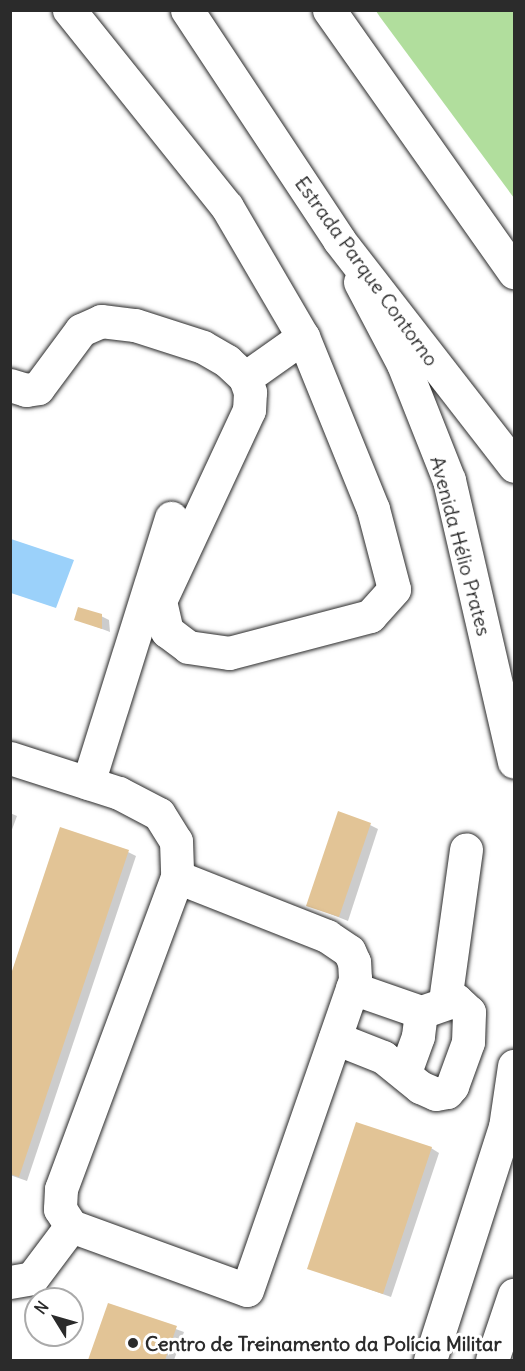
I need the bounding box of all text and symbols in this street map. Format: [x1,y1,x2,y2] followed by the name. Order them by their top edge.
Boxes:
[290,172,444,370] street label: Estrada Parque Contorno
[425,454,497,638] street label: Avenida Hélio Prates
[24,1287,84,1347] north arrow
[30,1297,53,1318] text: N
[145,1331,502,1355] place label: Centro de Treinamento da Polícia Militar
[126,1336,140,1350] marker: Centro de Treinamento da Polícia Militar

